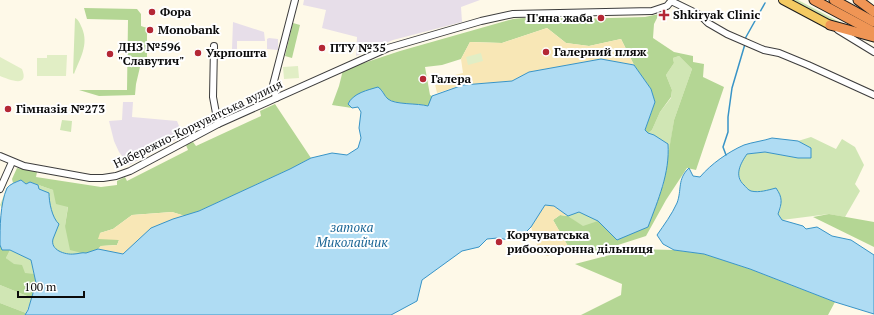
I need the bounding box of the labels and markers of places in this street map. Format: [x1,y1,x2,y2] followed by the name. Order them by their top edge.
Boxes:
[160,4,192,19] place label: Фора
[147,7,157,17] marker: Фора
[673,7,760,22] place label: Shkiryak Clinic
[658,9,670,21] marker: Shkiryak Clinic
[526,10,593,25] place label: П'яна жаба
[596,13,606,23] marker: П'яна жаба
[158,22,220,37] place label: Monobank
[145,25,155,35] marker: Monobank
[118,39,184,68] place label: ДНЗ №596 "Славутич"
[330,40,386,55] place label: ПТУ №35
[317,43,327,53] marker: ПТУ №35
[554,44,647,59] place label: Галерний пляж
[206,45,267,60] place label: Укрпошта
[541,47,551,57] marker: Галерний пляж
[193,48,203,58] marker: Укрпошта
[105,49,115,59] marker: ДНЗ №596 "Славутич"
[431,71,472,86] place label: Галера
[418,74,428,84] marker: Галера
[16,101,105,116] place label: Гімназія №273
[3,104,13,114] marker: Гімназія №273
[507,227,653,256] place label: Корчуватська рибоохоронна дільниця
[494,237,504,247] marker: Корчуватська рибоохоронна дільниця

